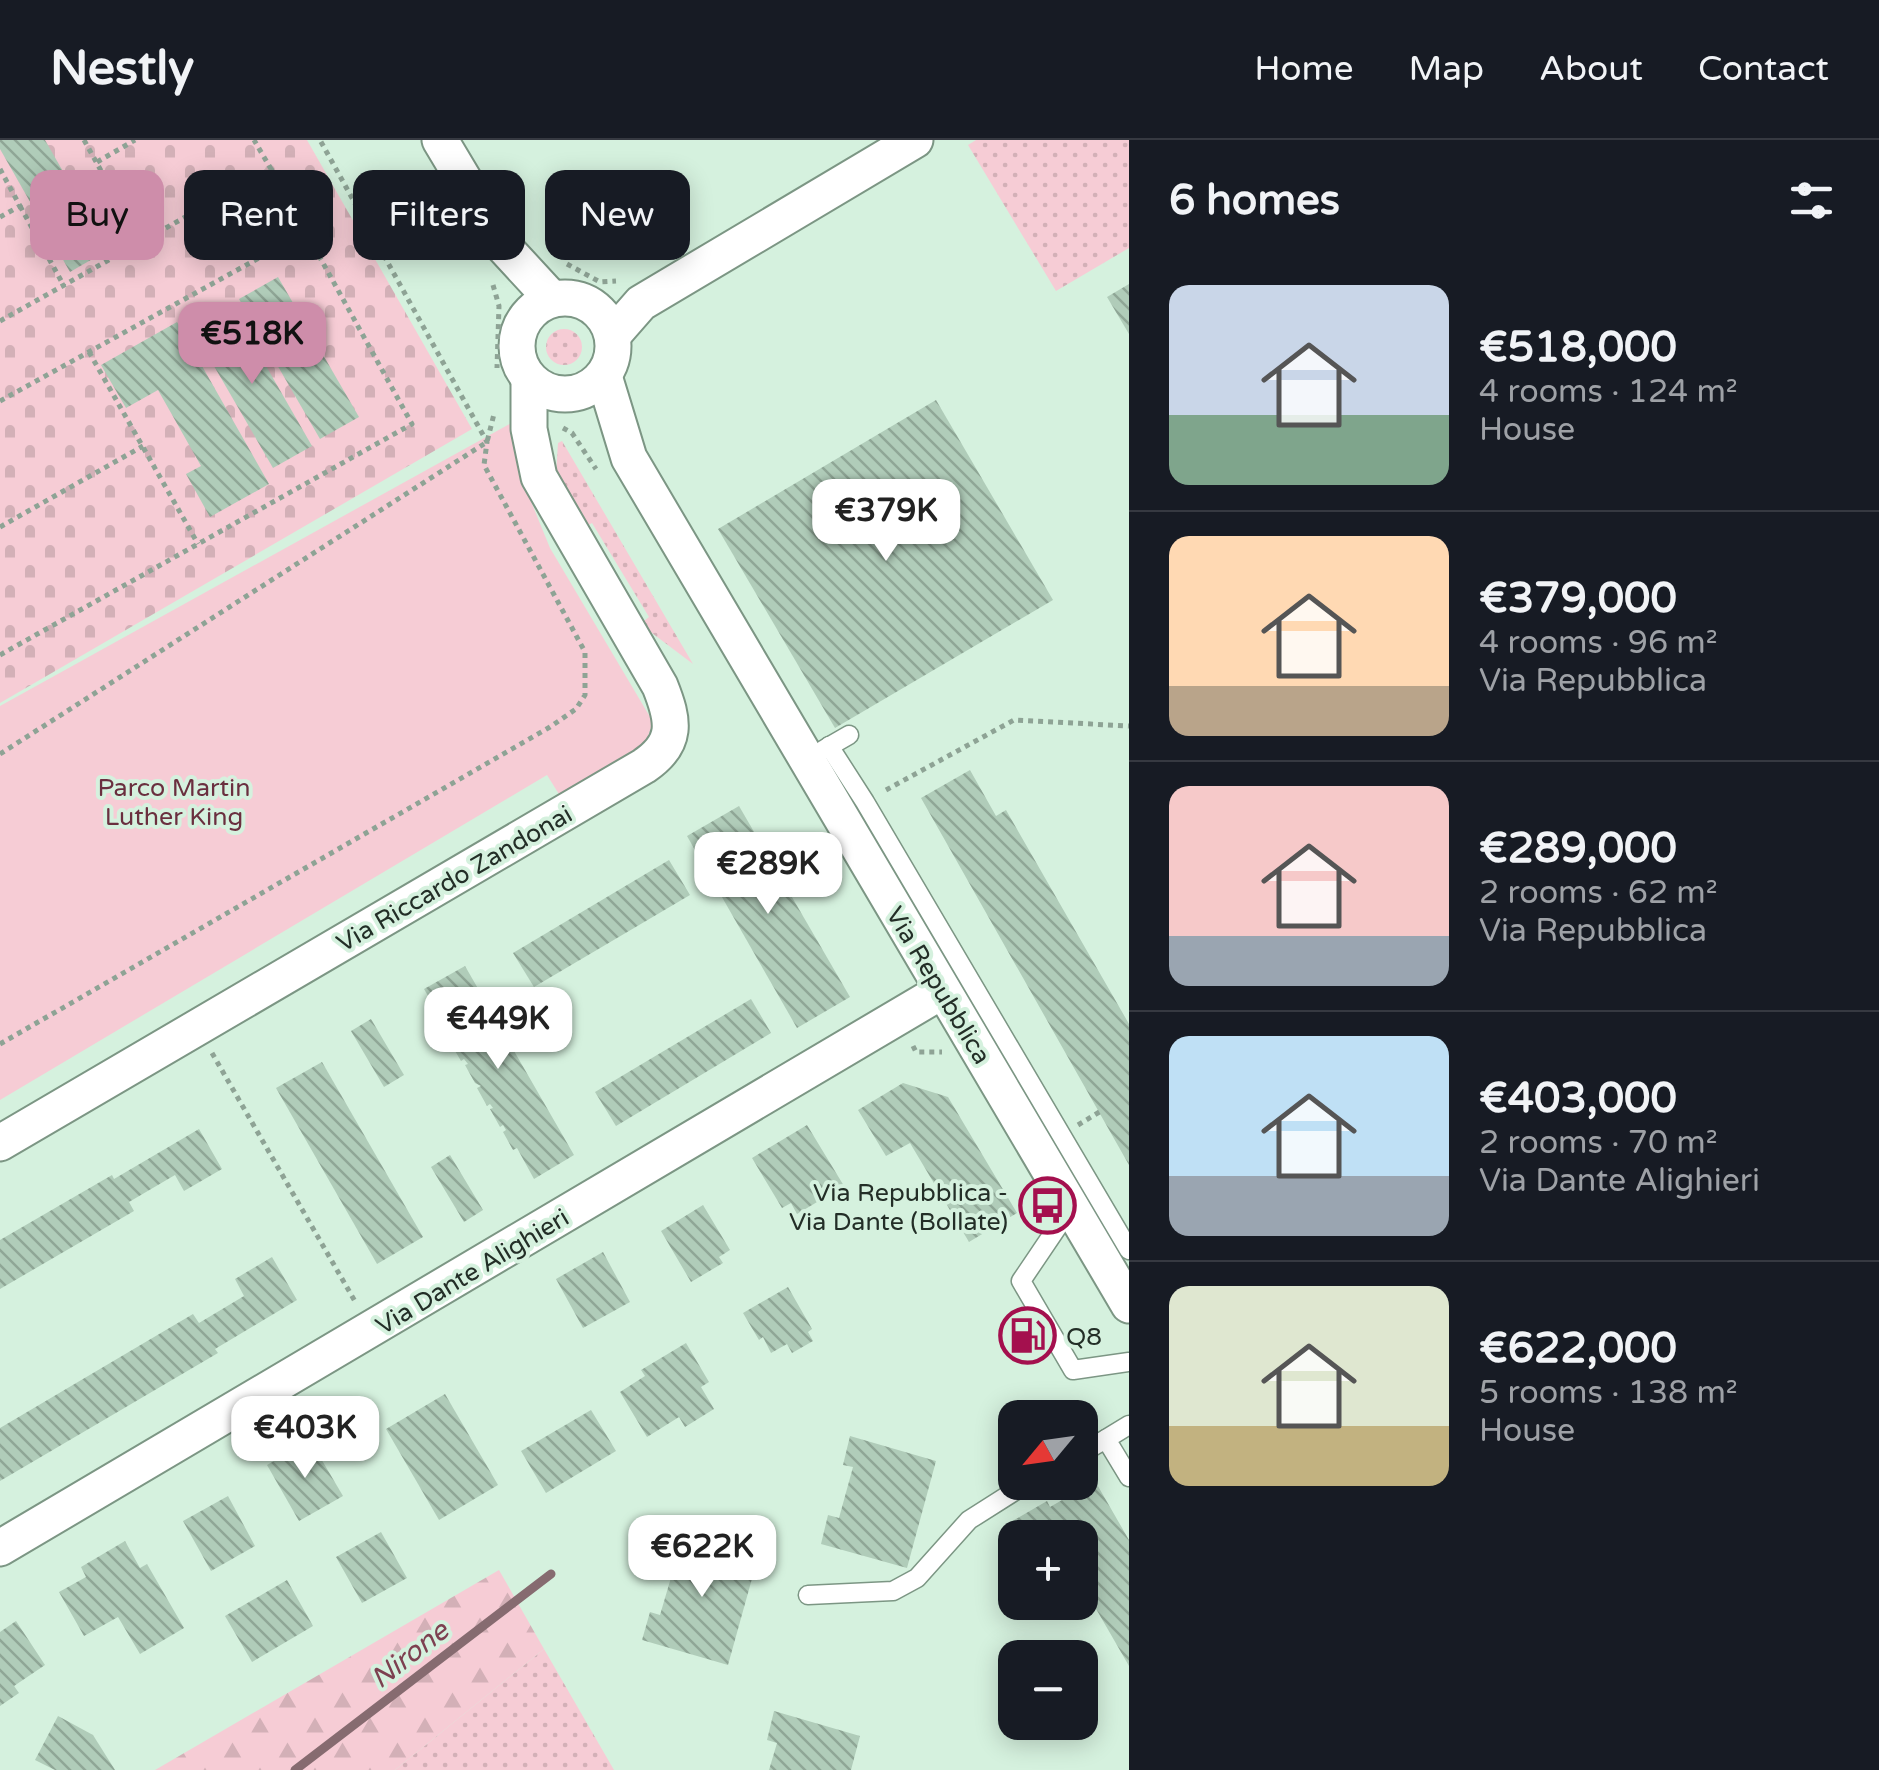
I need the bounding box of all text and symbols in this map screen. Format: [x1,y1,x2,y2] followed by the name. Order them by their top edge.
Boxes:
[50,40,194,98] text: Nestly
[1254,48,1353,90] text: Home
[1408,48,1484,90] text: Map
[1539,48,1643,90] text: About
[1698,48,1829,90] text: Contact
[30,170,164,260] chip: Buy
[184,170,333,260] chip: Rent
[353,170,525,260] chip: Filters
[545,170,690,260] chip: New
[1784,173,1839,228] icon: filters
[1169,175,1340,226] text: 6 homes
[182,302,322,387] pin: €518K
[200,315,304,353] text: €518K
[1479,322,1677,373] text: €518,000
[1249,325,1369,445] icon: home
[1479,373,1738,411] text: 4 rooms · 124 m²
[1479,411,1575,449] text: House
[816,479,956,564] pin: €379K
[834,492,938,530] text: €379K
[1479,573,1677,624] text: €379,000
[1249,576,1369,696] icon: home
[1479,624,1718,662] text: 4 rooms · 96 m²
[1479,662,1707,700] text: Via Repubblica
[97,773,251,832] park label: Parco Martin Luther King
[331,799,578,959] street label: Via Riccardo Zandonai
[1479,823,1677,874] text: €289,000
[1249,826,1369,946] icon: home
[698,832,838,917] pin: €289K
[716,845,820,883] text: €289K
[1479,874,1718,912] text: 2 rooms · 62 m²
[879,901,997,1070] street label: Via Repubblica
[1479,912,1707,950] text: Via Repubblica
[428,987,568,1072] pin: €449K
[446,1000,550,1038] text: €449K
[1479,1073,1677,1124] text: €403,000
[1249,1076,1369,1196] icon: home
[1479,1124,1718,1162] text: 2 rooms · 70 m²
[1479,1162,1760,1200] text: Via Dante Alighieri
[1017,1176,1077,1236] bus stop icon: Via Repubblica - Via Dante (Bollate)
[789,1178,1008,1237] place label: Via Repubblica - Via Dante (Bollate)
[371,1202,574,1341] street label: Via Dante Alighieri
[997,1306,1057,1366] fuel station icon: Q8
[1066,1322,1102,1352] place label: Q8
[1479,1323,1677,1374] text: €622,000
[1249,1326,1369,1446] icon: home
[1479,1374,1738,1412] text: 5 rooms · 138 m²
[235,1396,375,1481] pin: €403K
[998,1400,1098,1500] north arrow
[998,1400,1098,1740] map controls
[253,1409,357,1447] text: €403K
[1479,1412,1575,1450] text: House
[632,1515,772,1600] pin: €622K
[998,1520,1098,1620] button: +
[650,1528,754,1566] text: €622K
[364,1613,457,1696] water label: Nirone
[998,1640,1098,1740] button: −

